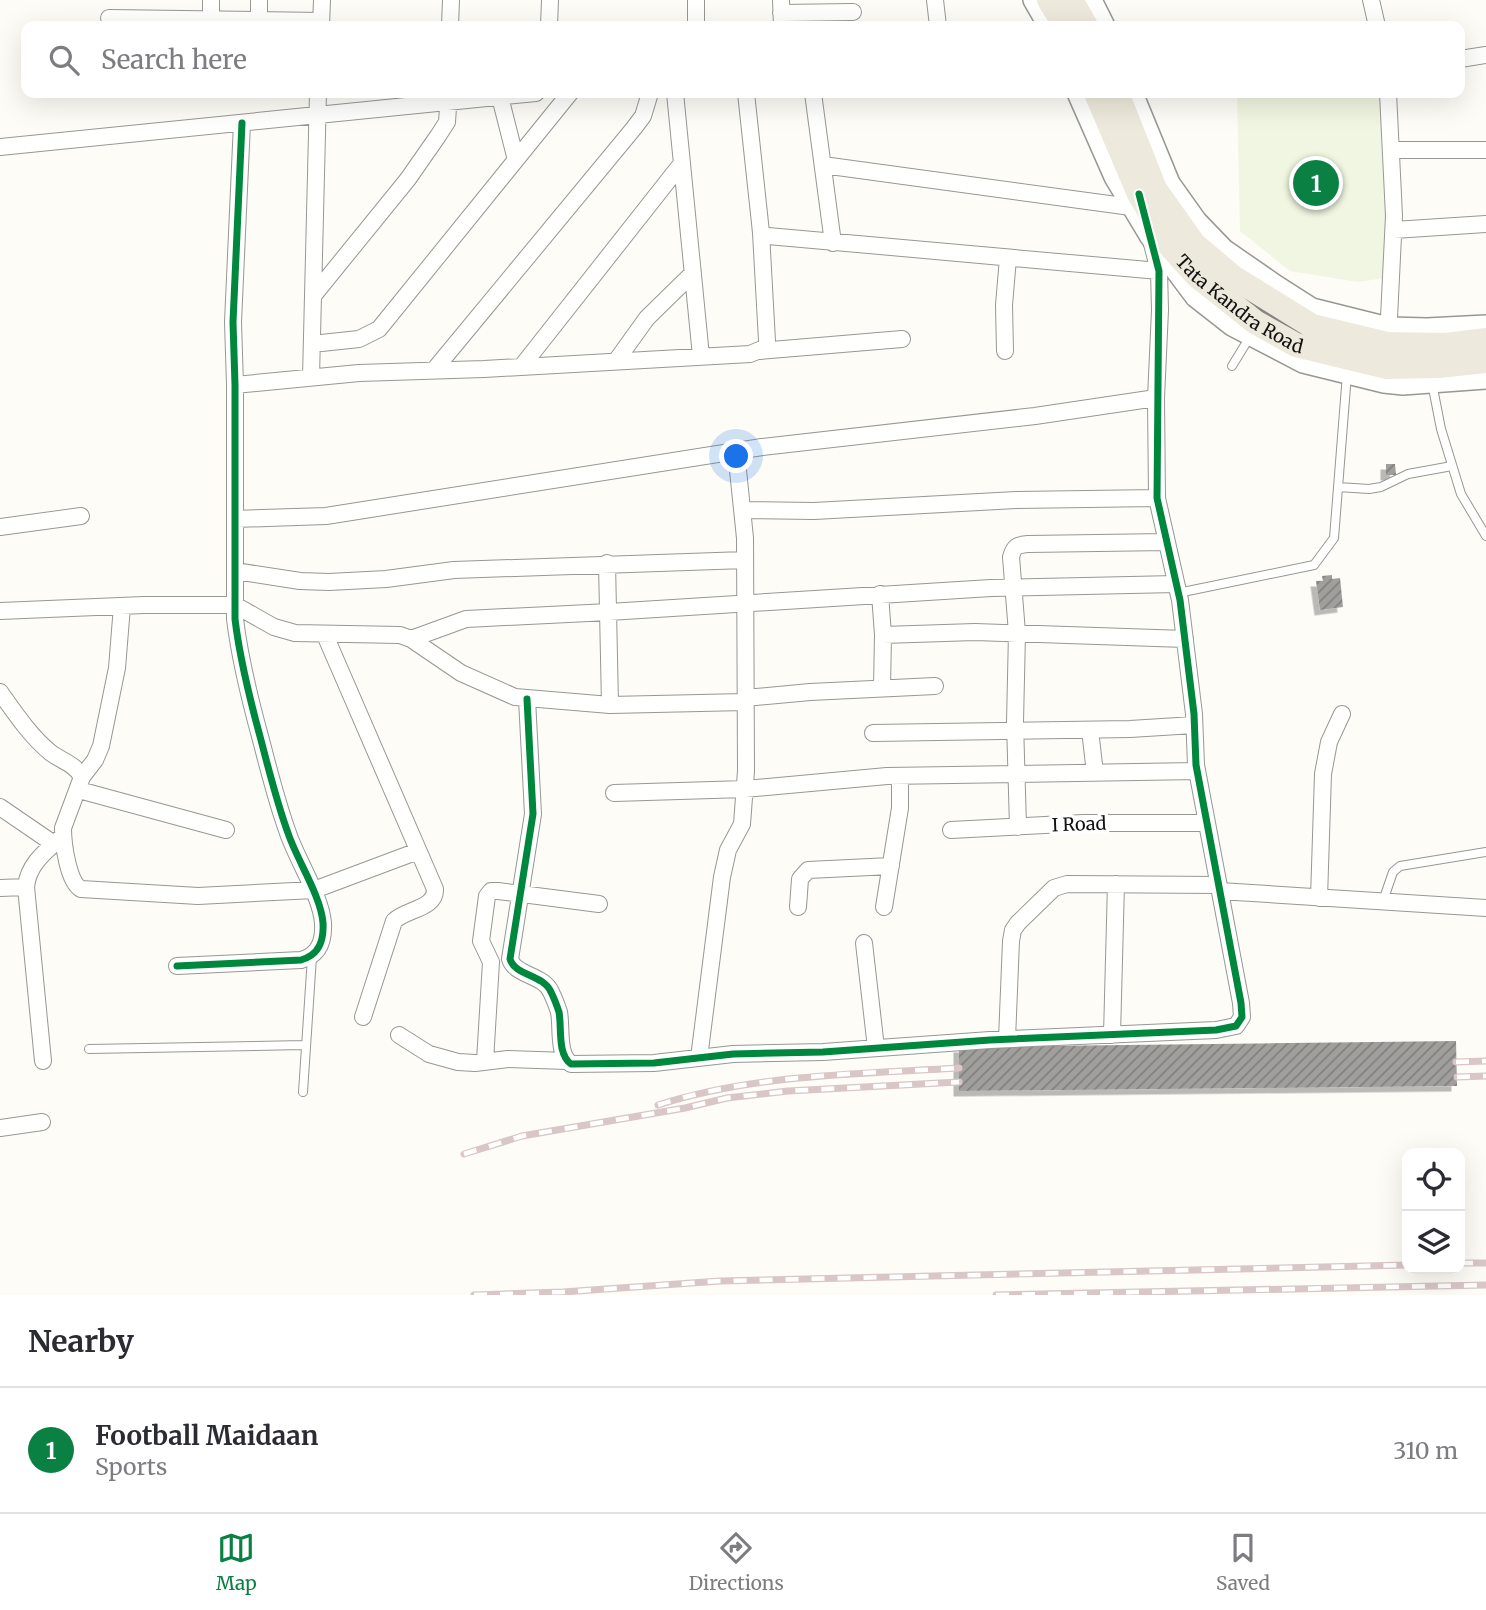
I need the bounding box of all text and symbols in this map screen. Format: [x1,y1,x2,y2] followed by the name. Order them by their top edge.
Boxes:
[21,21,1465,98] search box
[45,41,83,79] icon: search
[101,43,247,76] text: Search here
[1293,157,1339,209] pin: 1
[1171,249,1306,358] street label: Tata Kandra Road
[719,439,753,473] your location
[1051,812,1107,836] street label: I Road
[1402,1148,1465,1274] map controls
[1402,1148,1465,1211] button: locate
[1402,1211,1465,1274] button: layers
[28,1322,134,1360] text: Nearby
[95,1419,318,1452] text: Football Maidaan
[46,1436,56,1465] text: 1
[1393,1436,1458,1465] text: 310 m
[95,1452,167,1481] text: Sports
[216,1529,257,1595] tab: Map
[689,1529,784,1595] tab: Directions
[1216,1529,1270,1595] tab: Saved

